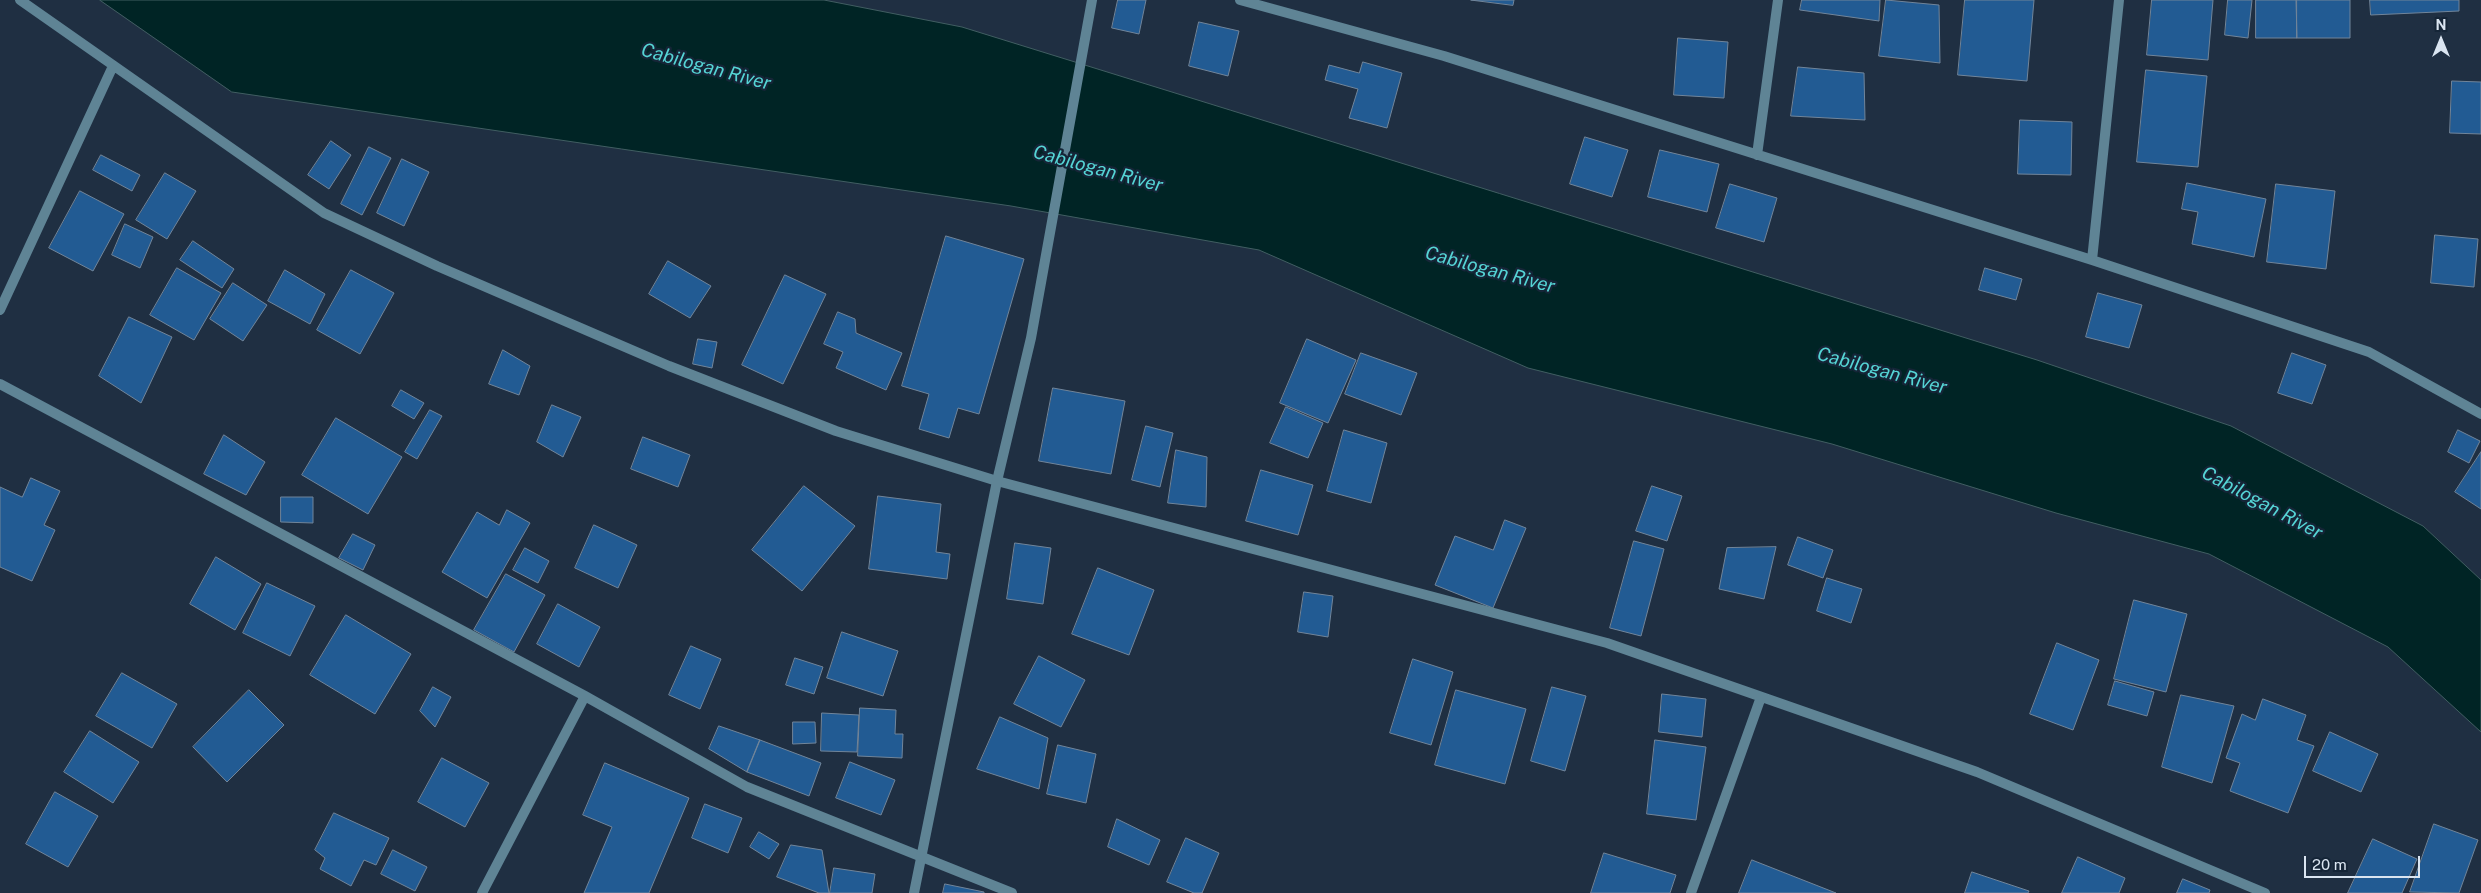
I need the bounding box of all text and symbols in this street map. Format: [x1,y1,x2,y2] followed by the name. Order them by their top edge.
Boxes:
[2416,15,2466,65] north arrow
[2436,17,2446,33] text: N
[639,39,773,95] water label: Cabilogan River
[1031,141,1165,197] water label: Cabilogan River
[1423,242,1557,298] water label: Cabilogan River
[1815,343,1949,399] water label: Cabilogan River
[2198,462,2326,544] water label: Cabilogan River
[2306,846,2422,878] scale bar
[2312,856,2347,873] text: 20 m

